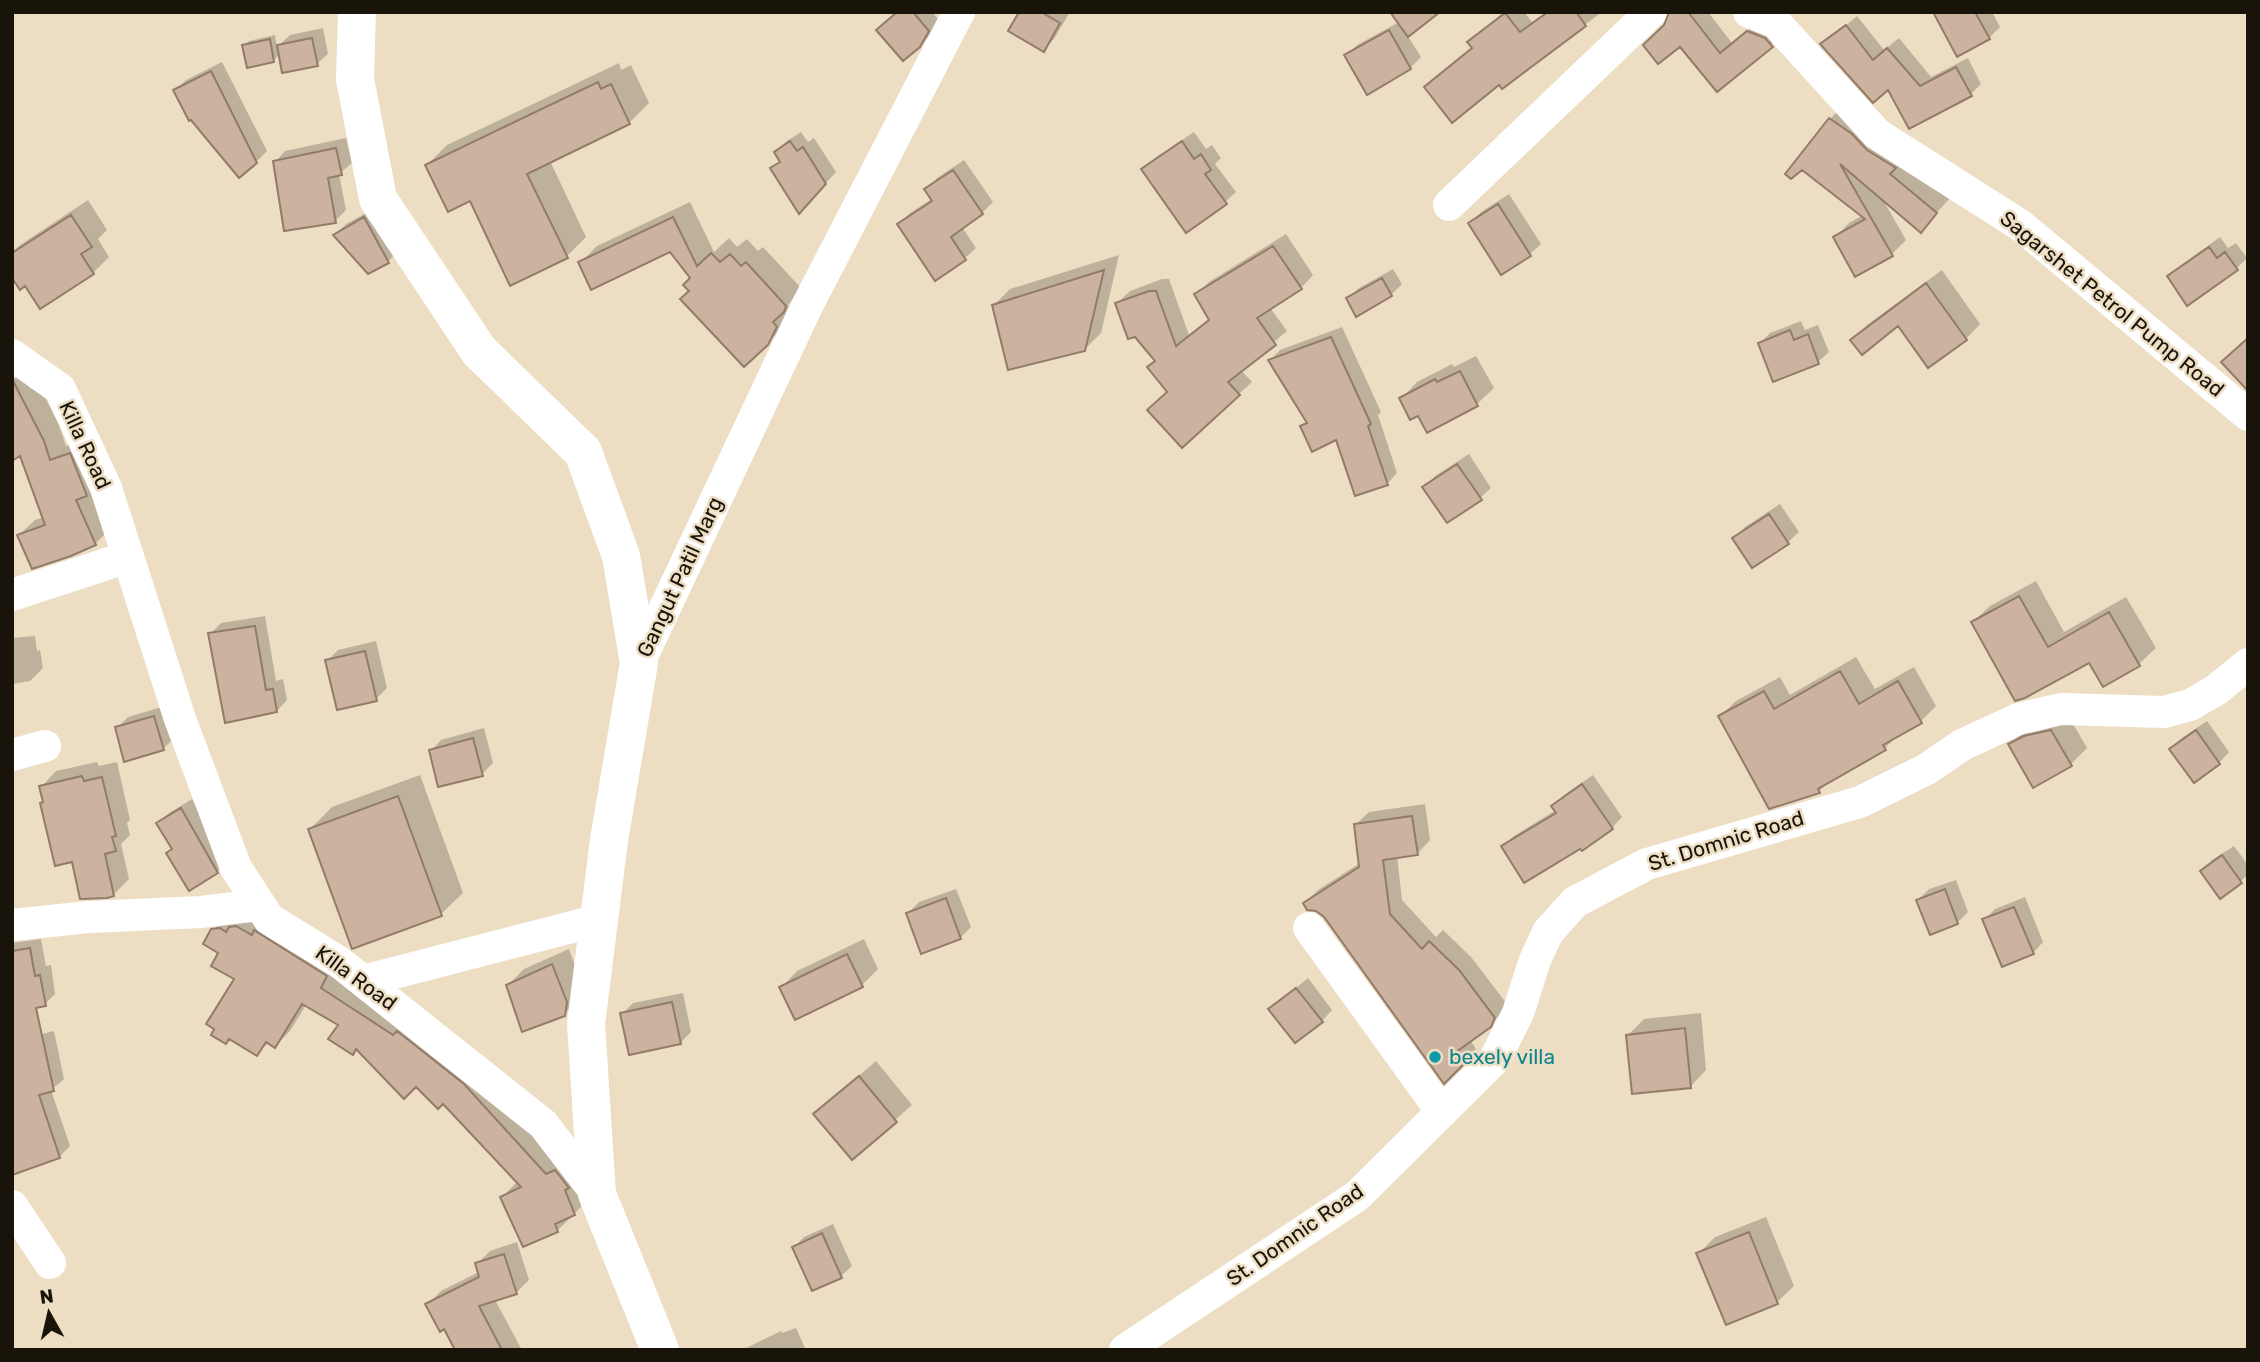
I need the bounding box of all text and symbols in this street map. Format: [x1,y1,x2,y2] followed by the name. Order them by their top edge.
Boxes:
[1995,206,2229,402] street label: Sagarshet Petrol Pump Road
[54,397,117,493] street label: Killa Road
[631,493,728,661] street label: Gangut Patil Marg
[1645,805,1807,876] street label: St. Domnic Road
[311,940,402,1015] street label: Killa Road
[1449,1044,1555,1069] place label: bexely villa
[1427,1049,1443,1065] marker: bexely villa
[1222,1178,1368,1291] street label: St. Domnic Road
[14,1278,84,1348] north arrow
[38,1284,55,1309] text: N

